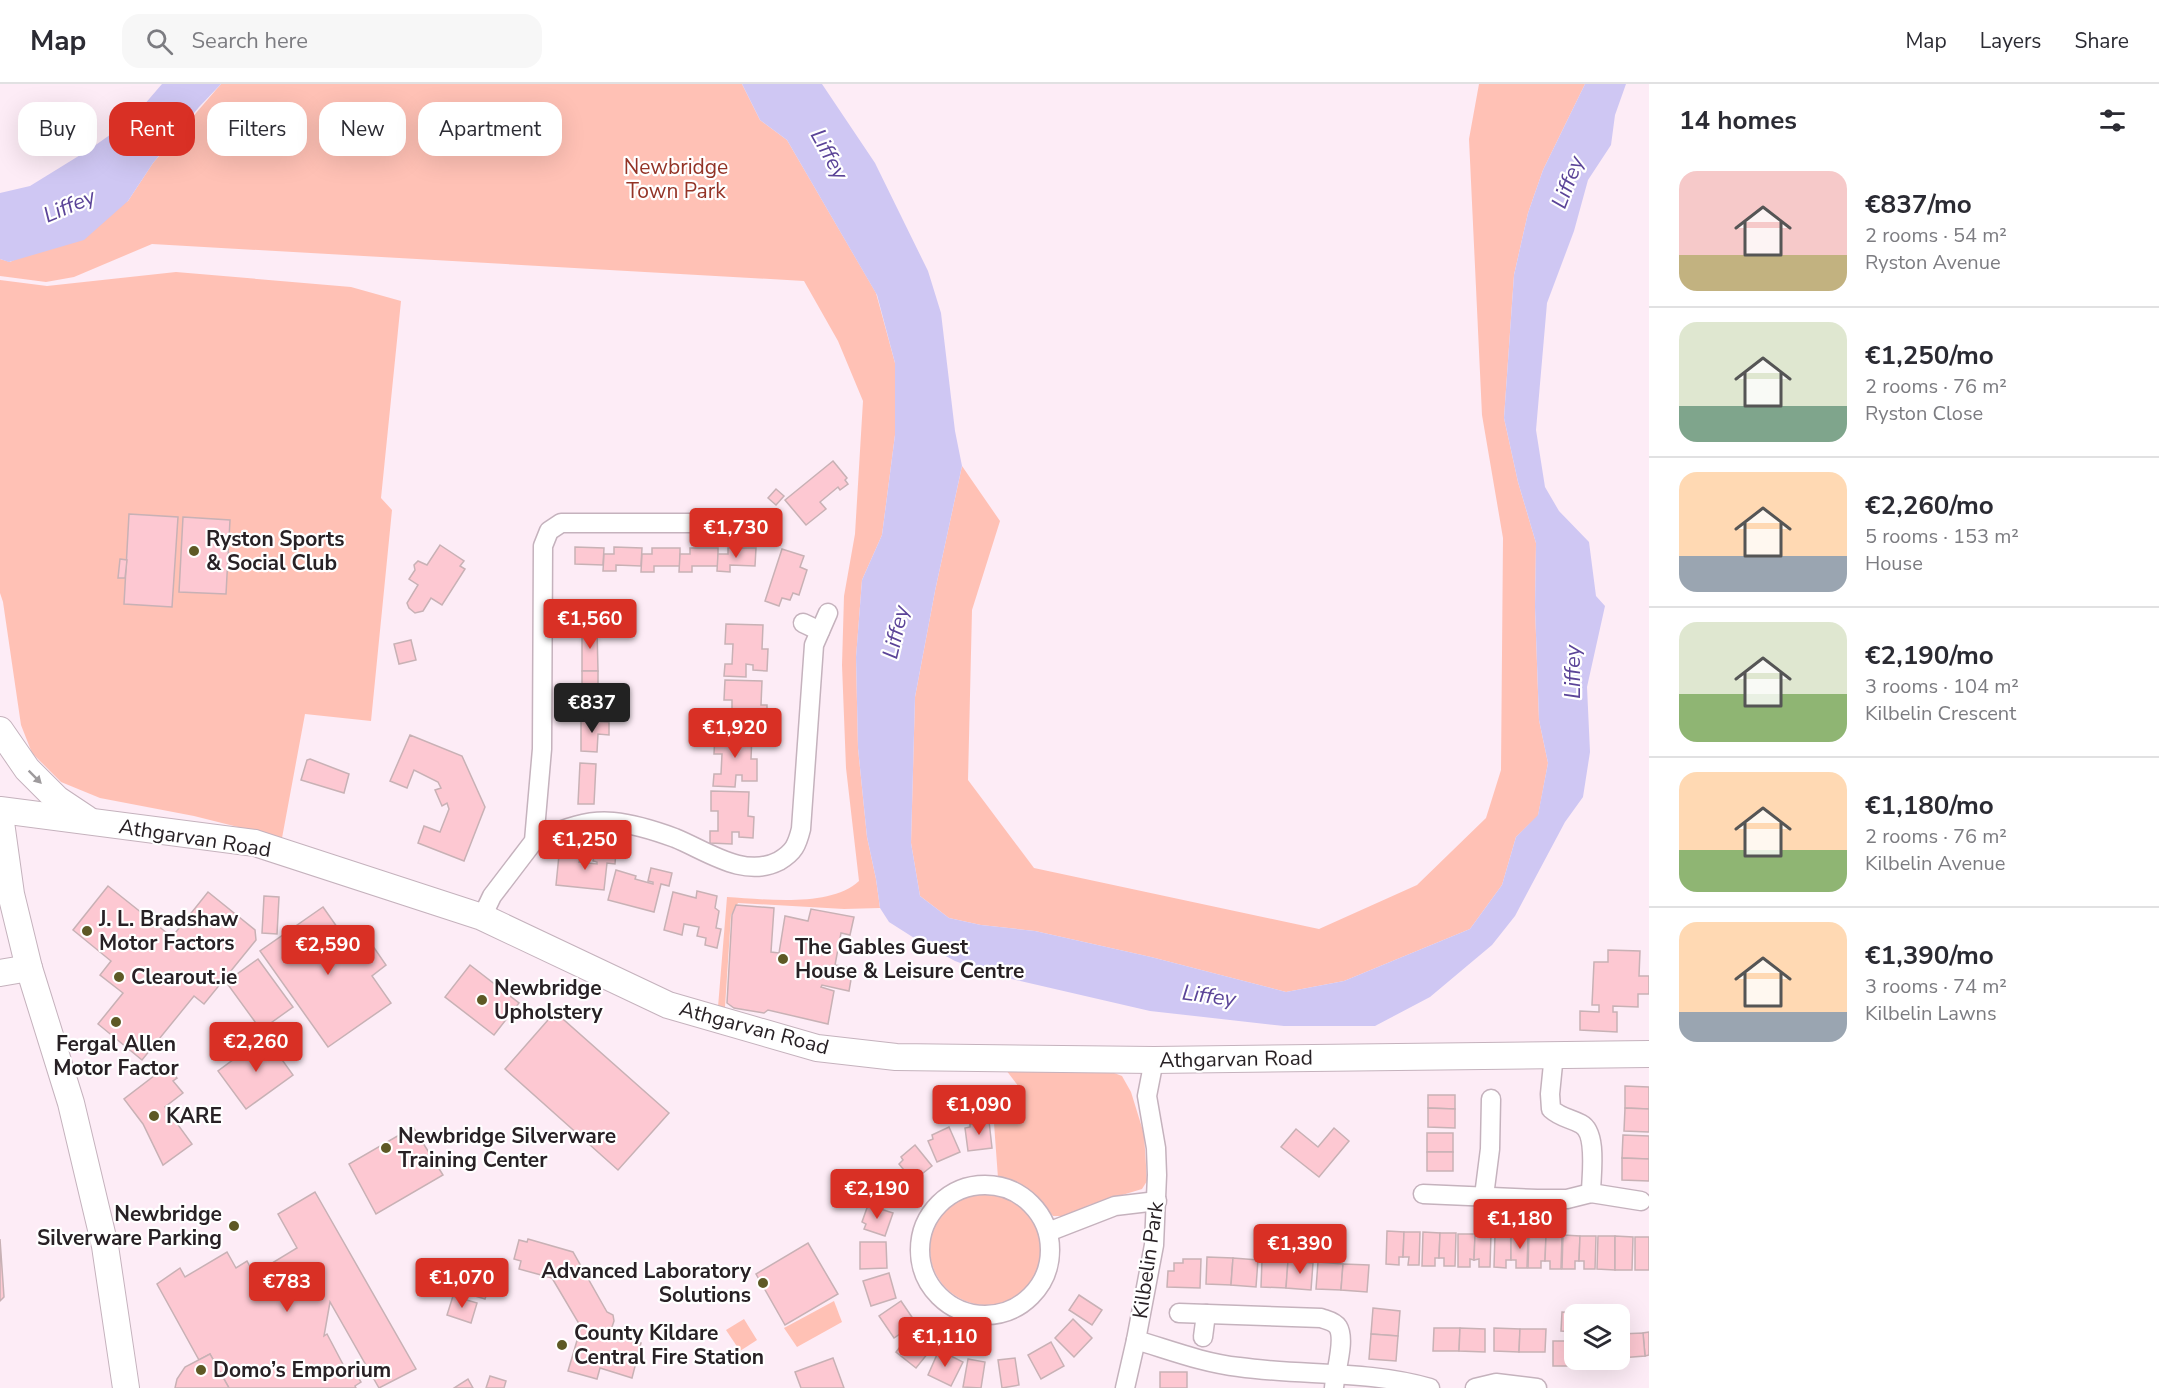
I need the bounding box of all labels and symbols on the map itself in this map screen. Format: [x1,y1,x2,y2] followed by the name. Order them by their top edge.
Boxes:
[803,124,856,186] water label: Liffey
[1544,151,1592,213] water label: Liffey
[624,153,728,205] park label: Newbridge Town Park
[39,181,101,230] water label: Liffey
[687,508,785,559] pin: €1,730
[206,525,344,577] place label: Ryston Sports & Social Club
[187,544,201,558] marker: Ryston Sports & Social Club
[541,599,639,650] pin: €1,560
[875,602,917,662] water label: Liffey
[1558,644,1588,699] water label: Liffey
[556,683,628,734] pin: €837
[686,708,784,759] pin: €1,920
[27,769,41,783] one-way arrow
[117,812,273,864] street label: Athgarvan Road
[536,820,634,871] pin: €1,250
[98,905,239,957] place label: J. L. Bradshaw Motor Factors
[80,924,94,938] marker: J. L. Bradshaw Motor Factors
[279,925,377,976] pin: €2,590
[795,933,1024,985] place label: The Gables Guest House & Leisure Centre
[776,952,790,966] marker: The Gables Guest House & Leisure Centre
[131,963,237,991] place label: Clearout.ie
[112,970,126,984] marker: Clearout.ie
[494,974,603,1026] place label: Newbridge Upholstery
[1180,977,1238,1015] water label: Liffey
[475,993,489,1007] marker: Newbridge Upholstery
[676,995,832,1061] street label: Athgarvan Road
[109,1015,123,1029] marker: Fergal Allen Motor Factor
[207,1022,305,1073] pin: €2,260
[53,1030,179,1082] place label: Fergal Allen Motor Factor
[1159,1044,1313,1074] street label: Athgarvan Road
[930,1085,1028,1136] pin: €1,090
[166,1102,222,1130] place label: KARE
[147,1109,161,1123] marker: KARE
[398,1122,616,1174] place label: Newbridge Silverware Training Center
[379,1141,393,1155] marker: Newbridge Silverware Training Center
[828,1169,926,1220] pin: €2,190
[1126,1199,1170,1320] street label: Kilbelin Park
[1471,1199,1569,1250] pin: €1,180
[37,1200,222,1252] place label: Newbridge Silverware Parking
[227,1219,241,1233] marker: Newbridge Silverware Parking
[1251,1224,1349,1275] pin: €1,390
[541,1257,752,1309] place label: Advanced Laboratory Solutions
[413,1258,511,1309] pin: €1,070
[251,1262,323,1313] pin: €783
[756,1276,770,1290] marker: Advanced Laboratory Solutions
[896,1317,994,1368] pin: €1,110
[574,1319,764,1371] place label: County Kildare Central Fire Station
[555,1338,569,1352] marker: County Kildare Central Fire Station
[213,1356,391,1384] place label: Domo’s Emporium
[194,1363,208,1377] marker: Domo’s Emporium

